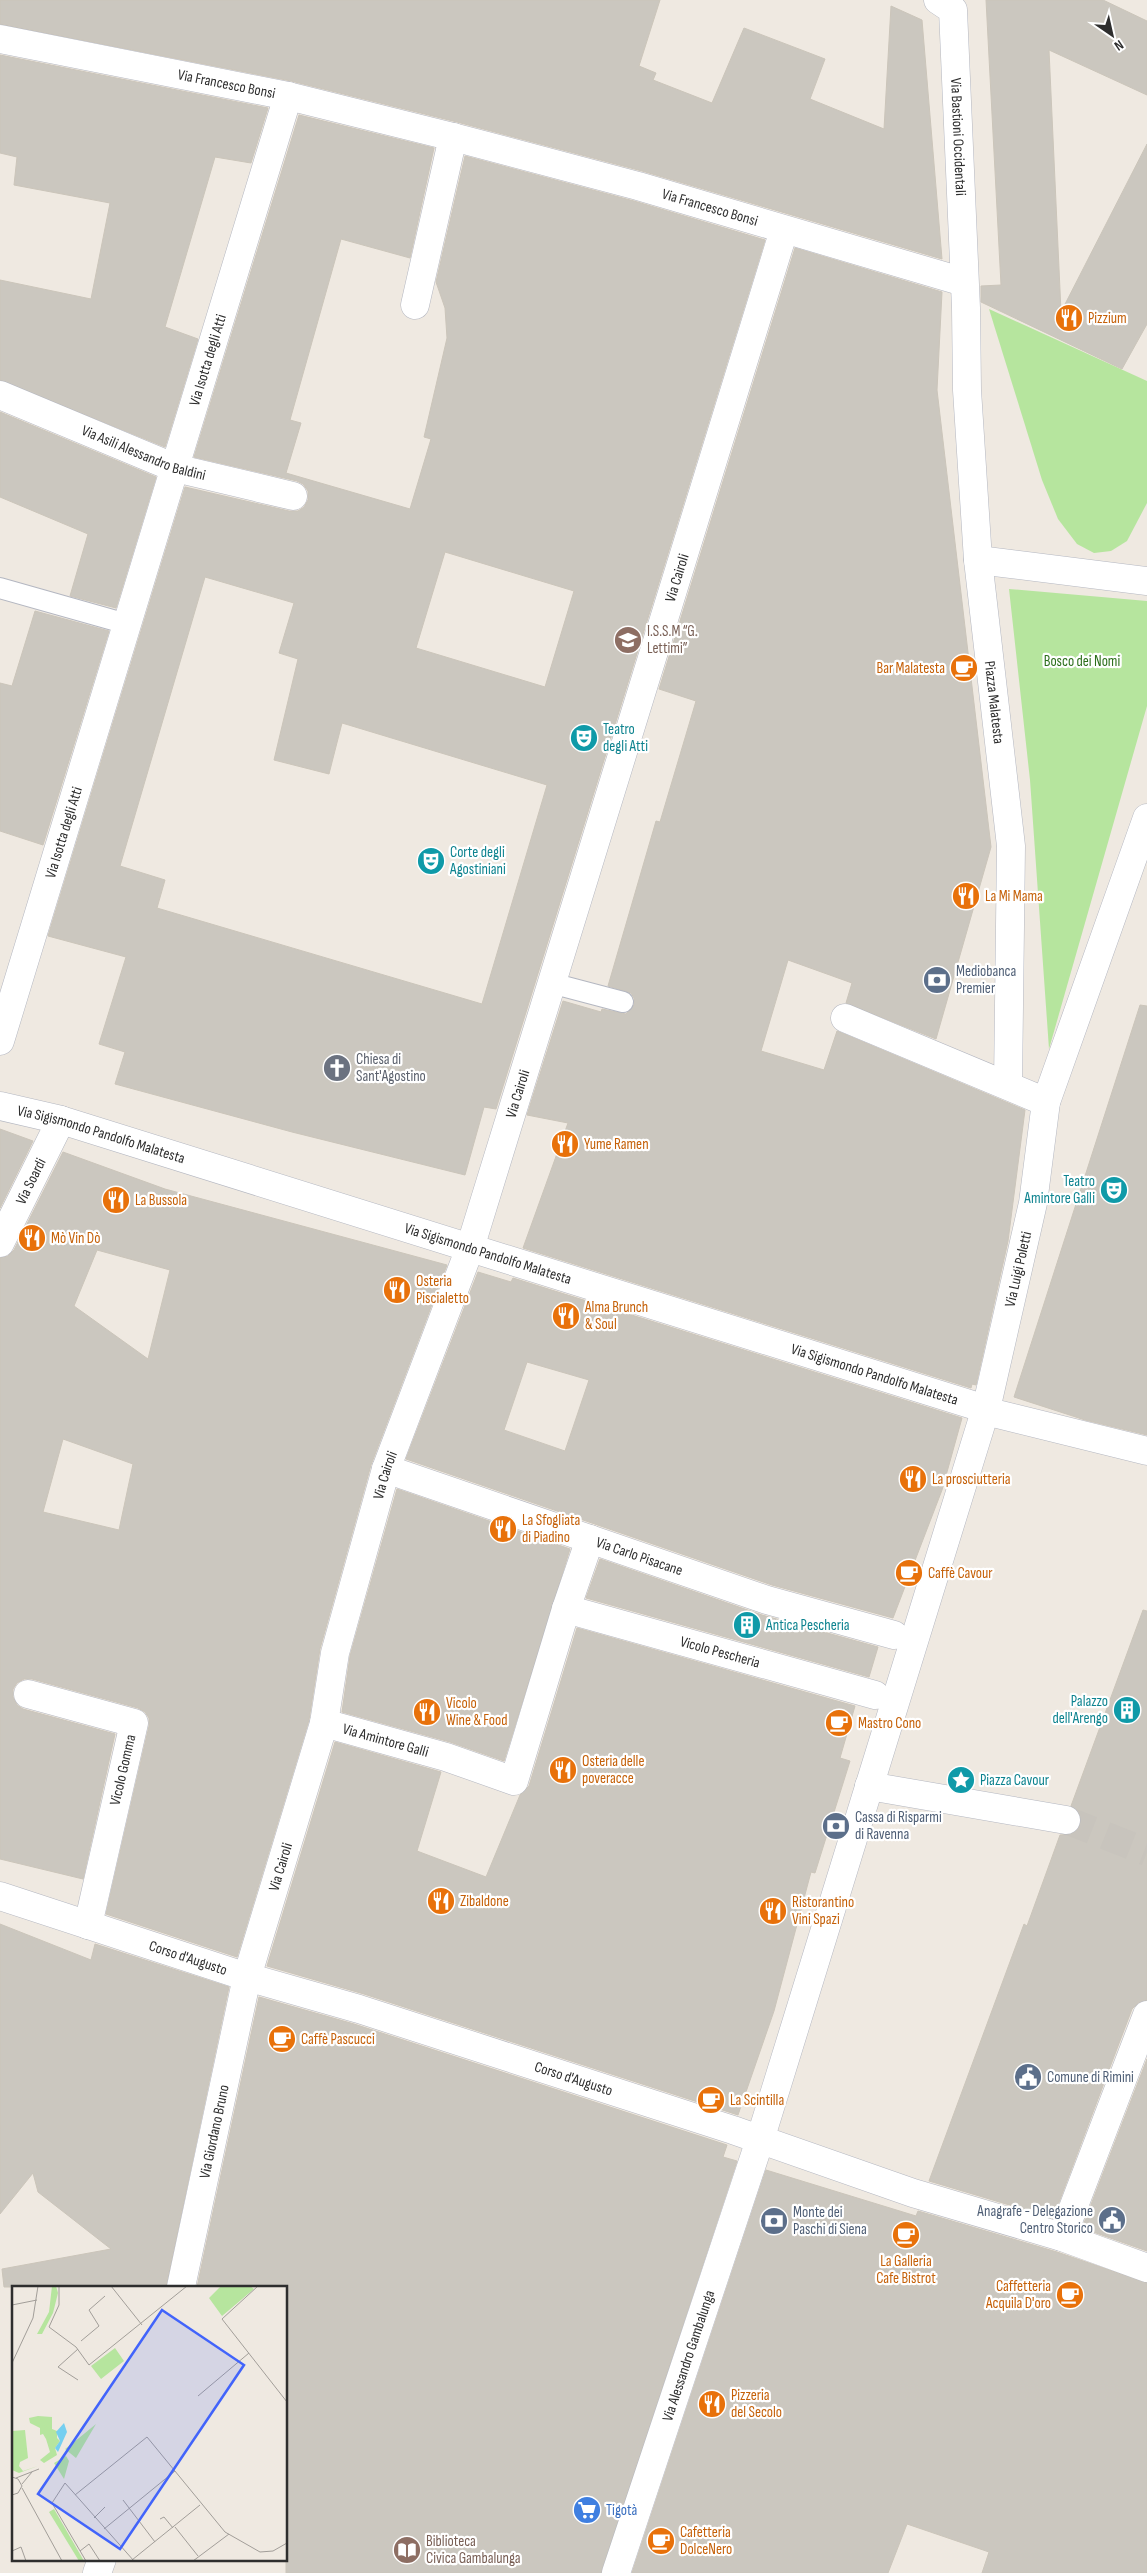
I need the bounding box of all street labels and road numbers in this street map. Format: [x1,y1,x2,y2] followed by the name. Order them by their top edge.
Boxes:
[176,65,277,103] street label: Via Francesco Bonsi
[946,77,971,196] street label: Via Bastioni Occidentali
[660,184,760,230] street label: Via Francesco Bonsi
[185,312,231,408] street label: Via Isotta degli Atti
[79,421,208,484] street label: Via Asili Alessandro Baldini
[660,551,693,604] street label: Via Cairoli
[980,660,1009,745] street label: Piazza Malatesta
[41,784,86,880] street label: Via Isotta degli Atti
[501,1067,534,1120] street label: Via Cairoli
[15,1101,188,1168] street label: Via Sigismondo Pandolfo Malatesta
[11,1155,50,1207] street label: Via Soardi
[402,1218,574,1289] street label: Via Sigismondo Pandolfo Malatesta
[1000,1229,1036,1309] street label: Via Luigi Poletti
[789,1339,961,1409] street label: Via Sigismondo Pandolfo Malatesta
[369,1448,402,1501] street label: Via Cairoli
[594,1532,685,1580] street label: Via Carlo Pisacane
[678,1632,763,1672] street label: Vicolo Pescheria
[340,1719,431,1761] street label: Via Amintore Galli
[106,1733,140,1807] street label: Vicolo Gomma
[264,1840,297,1893] street label: Via Cairoli
[147,1936,230,1979] street label: Corso d'Augusto
[532,2057,615,2100] street label: Corso d'Augusto
[195,2083,233,2180] street label: Via Giordano Bruno
[658,2288,719,2424] street label: Via Alessandro Gambalunga

